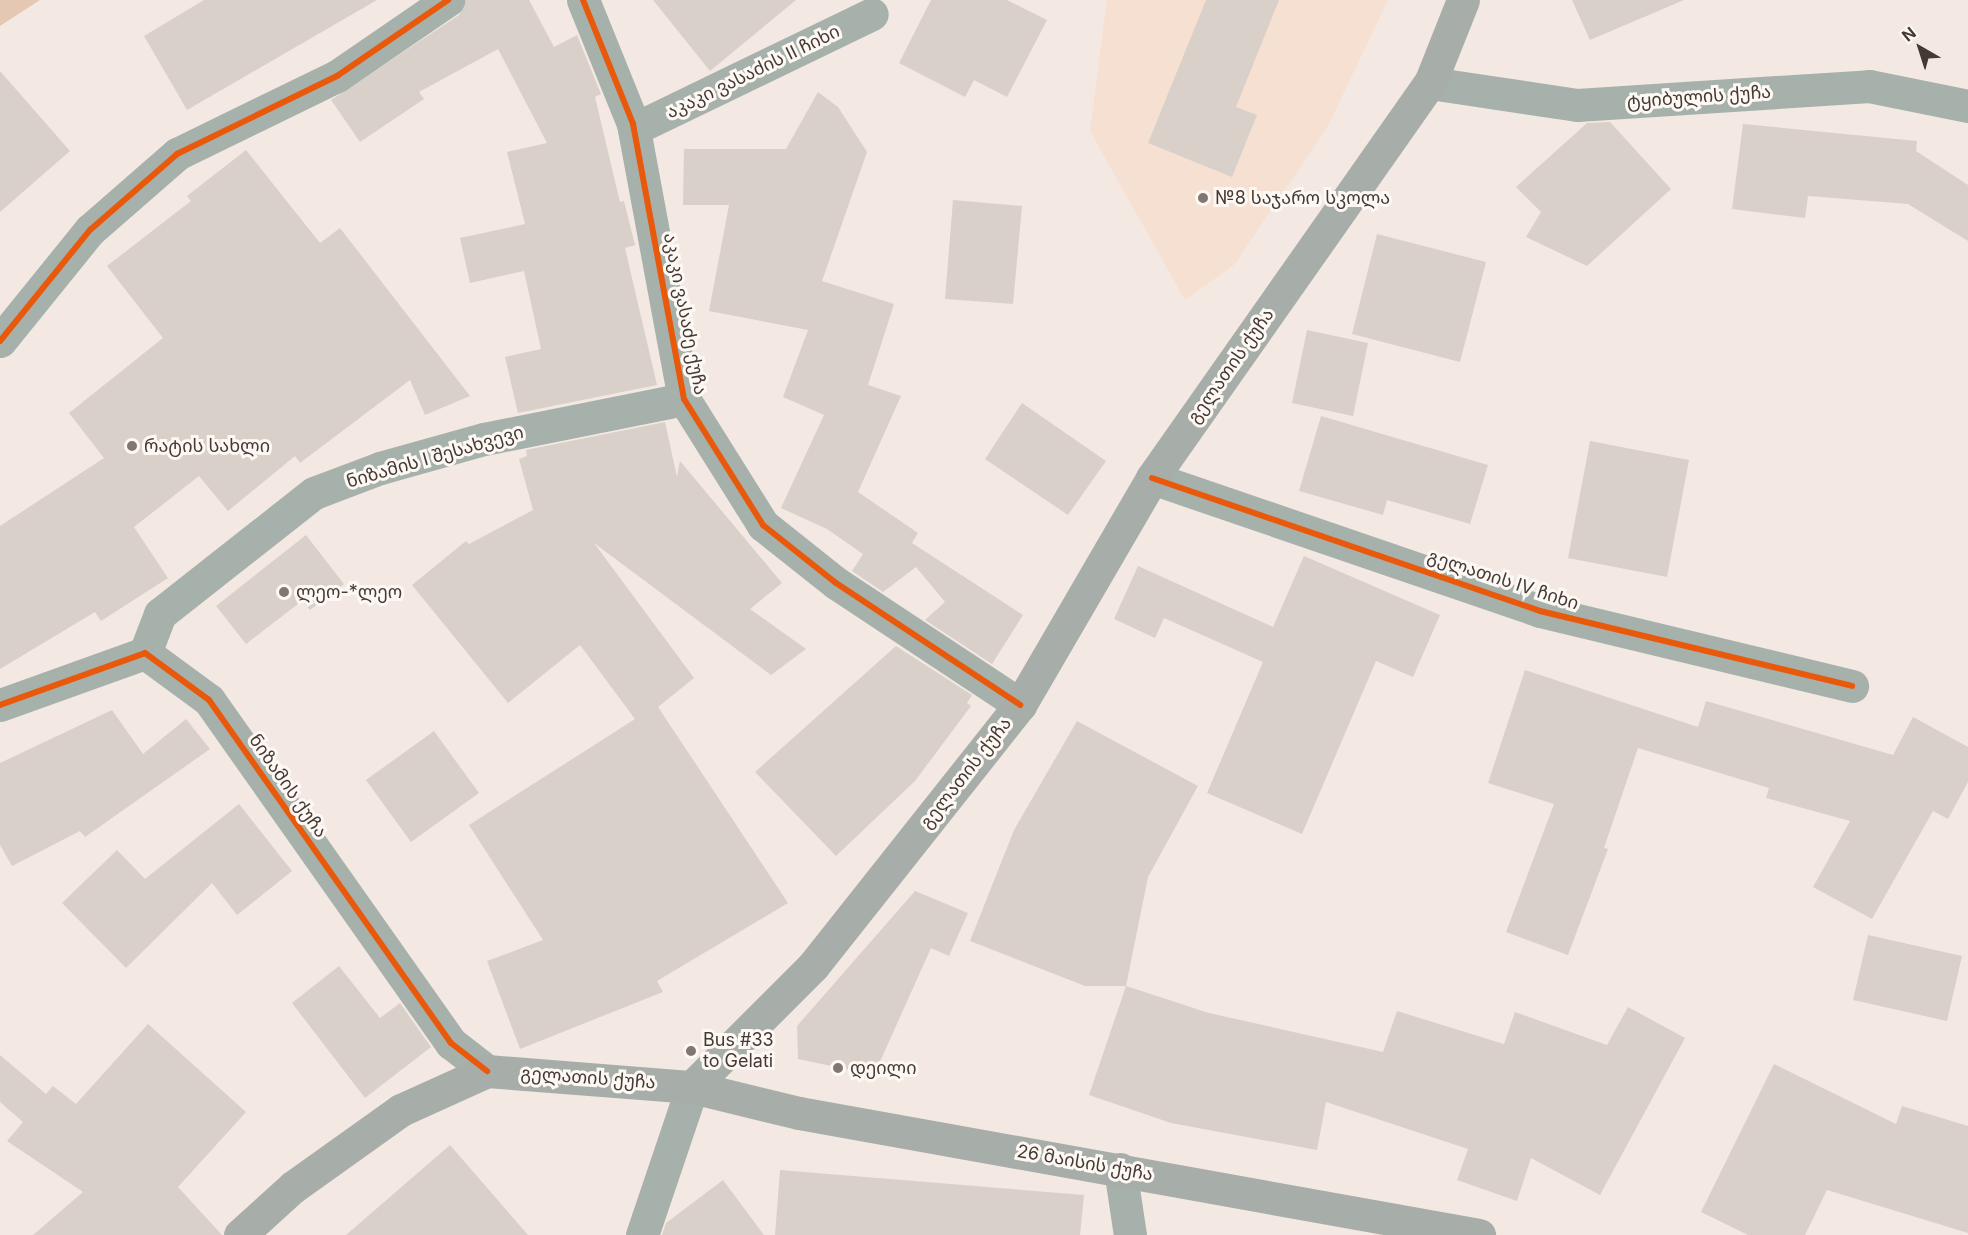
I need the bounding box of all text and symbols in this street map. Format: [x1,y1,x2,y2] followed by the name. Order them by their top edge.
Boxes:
[1890,18,1950,78] north arrow
[663,21,843,123] street label: აკაკი ვასაძის II ჩიხი
[1898,22,1920,46] text: N
[1626,81,1772,113] street label: ტყიბულის ქუჩა
[1215,187,1390,209] place label: №8 საჯარო სკოლა
[1196,191,1210,205] marker: №8 საჯარო სკოლა
[659,231,711,397] street label: აკაკი ვასაძე ქუჩა
[1183,304,1279,428] street label: გელათის ქუჩა
[344,421,526,493] street label: ნიზამის I შესახვევი
[144,435,270,457] place label: რატის სახლი
[125,439,139,453] marker: რატის სახლი
[1425,545,1581,615] street label: გელათის IV ჩიხი
[296,581,402,603] place label: ლეო-*ლეო
[277,585,291,599] marker: ლეო-*ლეო
[916,713,1016,833] street label: გელათის ქუჩა
[244,730,332,842] street label: ნიზამის ქუჩა
[703,1030,774,1072] place label: Bus #33 to Gelati
[684,1044,698,1058] marker: Bus #33 to Gelati
[850,1057,917,1079] place label: დეილი
[831,1061,845,1075] marker: დეილი
[520,1063,656,1093] street label: გელათის ქუჩა
[1015,1140,1155,1186] street label: 26 მაისის ქუჩა

